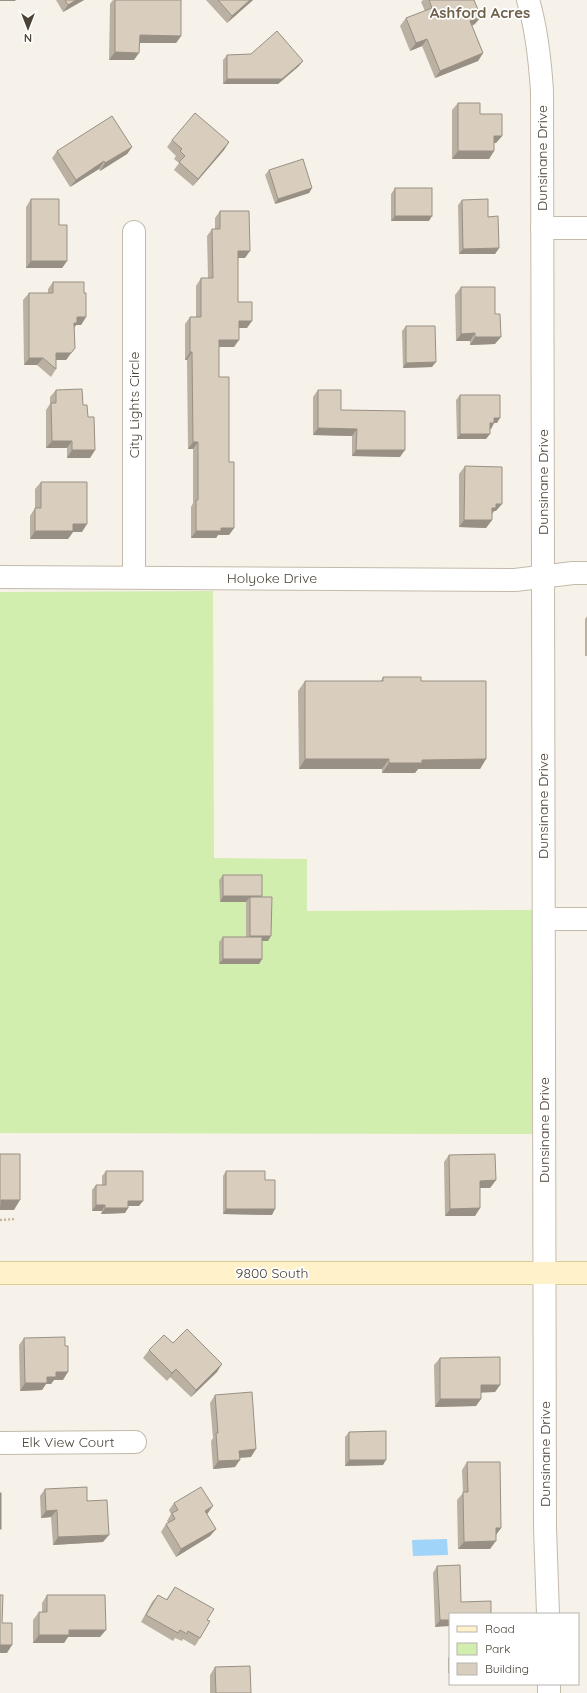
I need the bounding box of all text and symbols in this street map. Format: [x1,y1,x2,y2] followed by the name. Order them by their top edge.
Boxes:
[430,3,530,22] district label: Ashford Acres
[8,8,48,48] north arrow
[24,31,32,45] text: N
[533,105,551,211] street label: Dunsinane Drive
[125,352,143,458] street label: City Lights Circle
[534,429,552,535] street label: Dunsinane Drive
[227,569,317,587] street label: Holyoke Drive
[534,753,552,859] street label: Dunsinane Drive
[535,1077,553,1183] street label: Dunsinane Drive
[236,1264,308,1282] street label: 9800 South
[536,1401,554,1507] street label: Dunsinane Drive
[22,1433,115,1451] street label: Elk View Court
[449,1613,579,1685] legend
[485,1621,515,1636] text: Road
[485,1641,510,1656] text: Park
[485,1661,529,1676] text: Building

